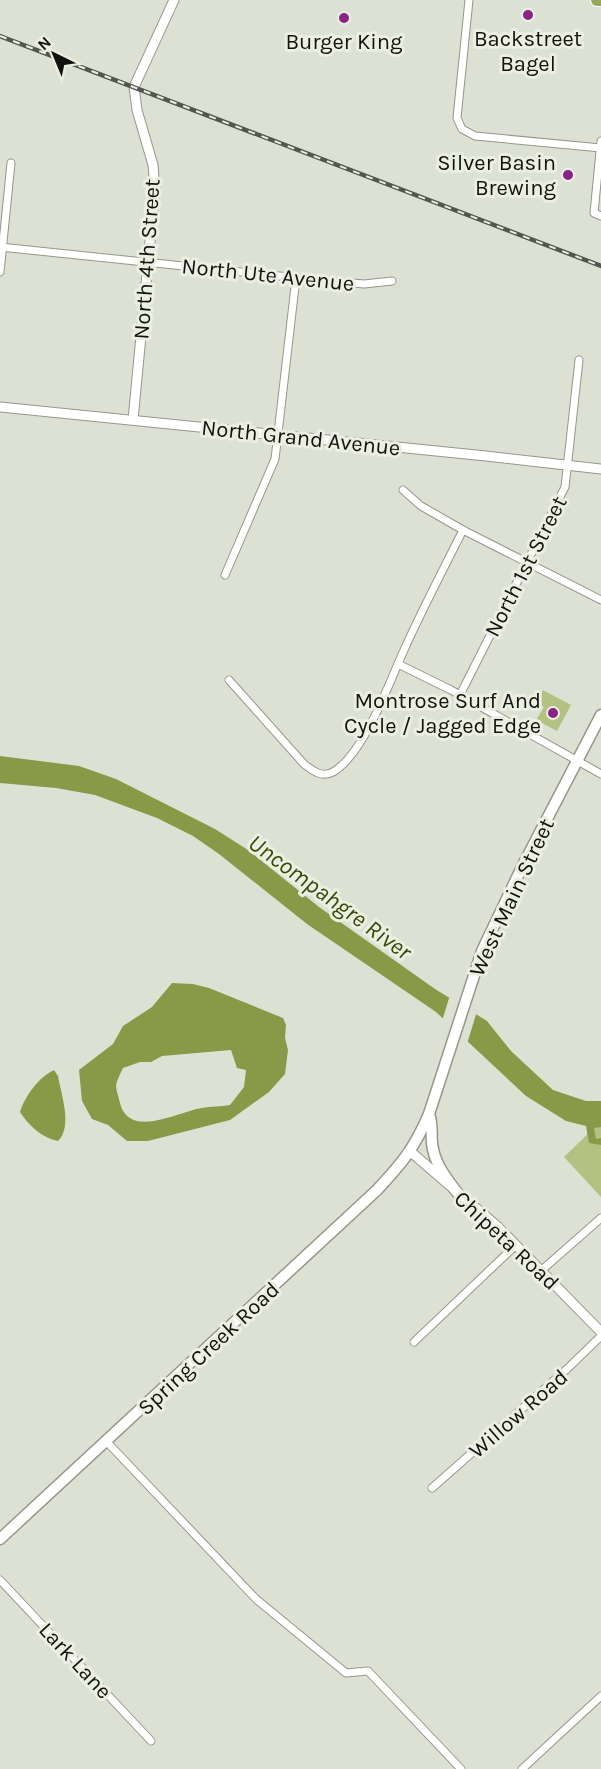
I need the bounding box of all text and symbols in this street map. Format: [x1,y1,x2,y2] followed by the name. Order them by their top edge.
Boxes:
[521,8,535,22] marker: Backstreet Bagel
[337,11,351,25] marker: Burger King
[24,24,84,84] north arrow
[474,26,582,77] place label: Backstreet Bagel
[285,29,403,55] place label: Burger King
[33,33,55,54] text: N
[437,150,557,201] place label: Silver Basin Brewing
[561,168,575,182] marker: Silver Basin Brewing
[128,178,166,340] street label: North 4th Street
[180,253,355,297] street label: North Ute Avenue
[200,415,402,461] street label: North Grand Avenue
[479,492,573,641] street label: North 1st Street
[344,688,541,739] place label: Montrose Surf And Cycle / Jagged Edge
[546,706,560,720] marker: Montrose Surf And Cycle / Jagged Edge
[464,814,560,981] street label: West Main Street
[243,828,418,966] water label: Uncompahgre River
[449,1186,564,1296] street label: Chipeta Road
[133,1277,285,1421] street label: Spring Creek Road
[464,1364,573,1464] street label: Willow Road
[33,1617,117,1704] street label: Lark Lane

